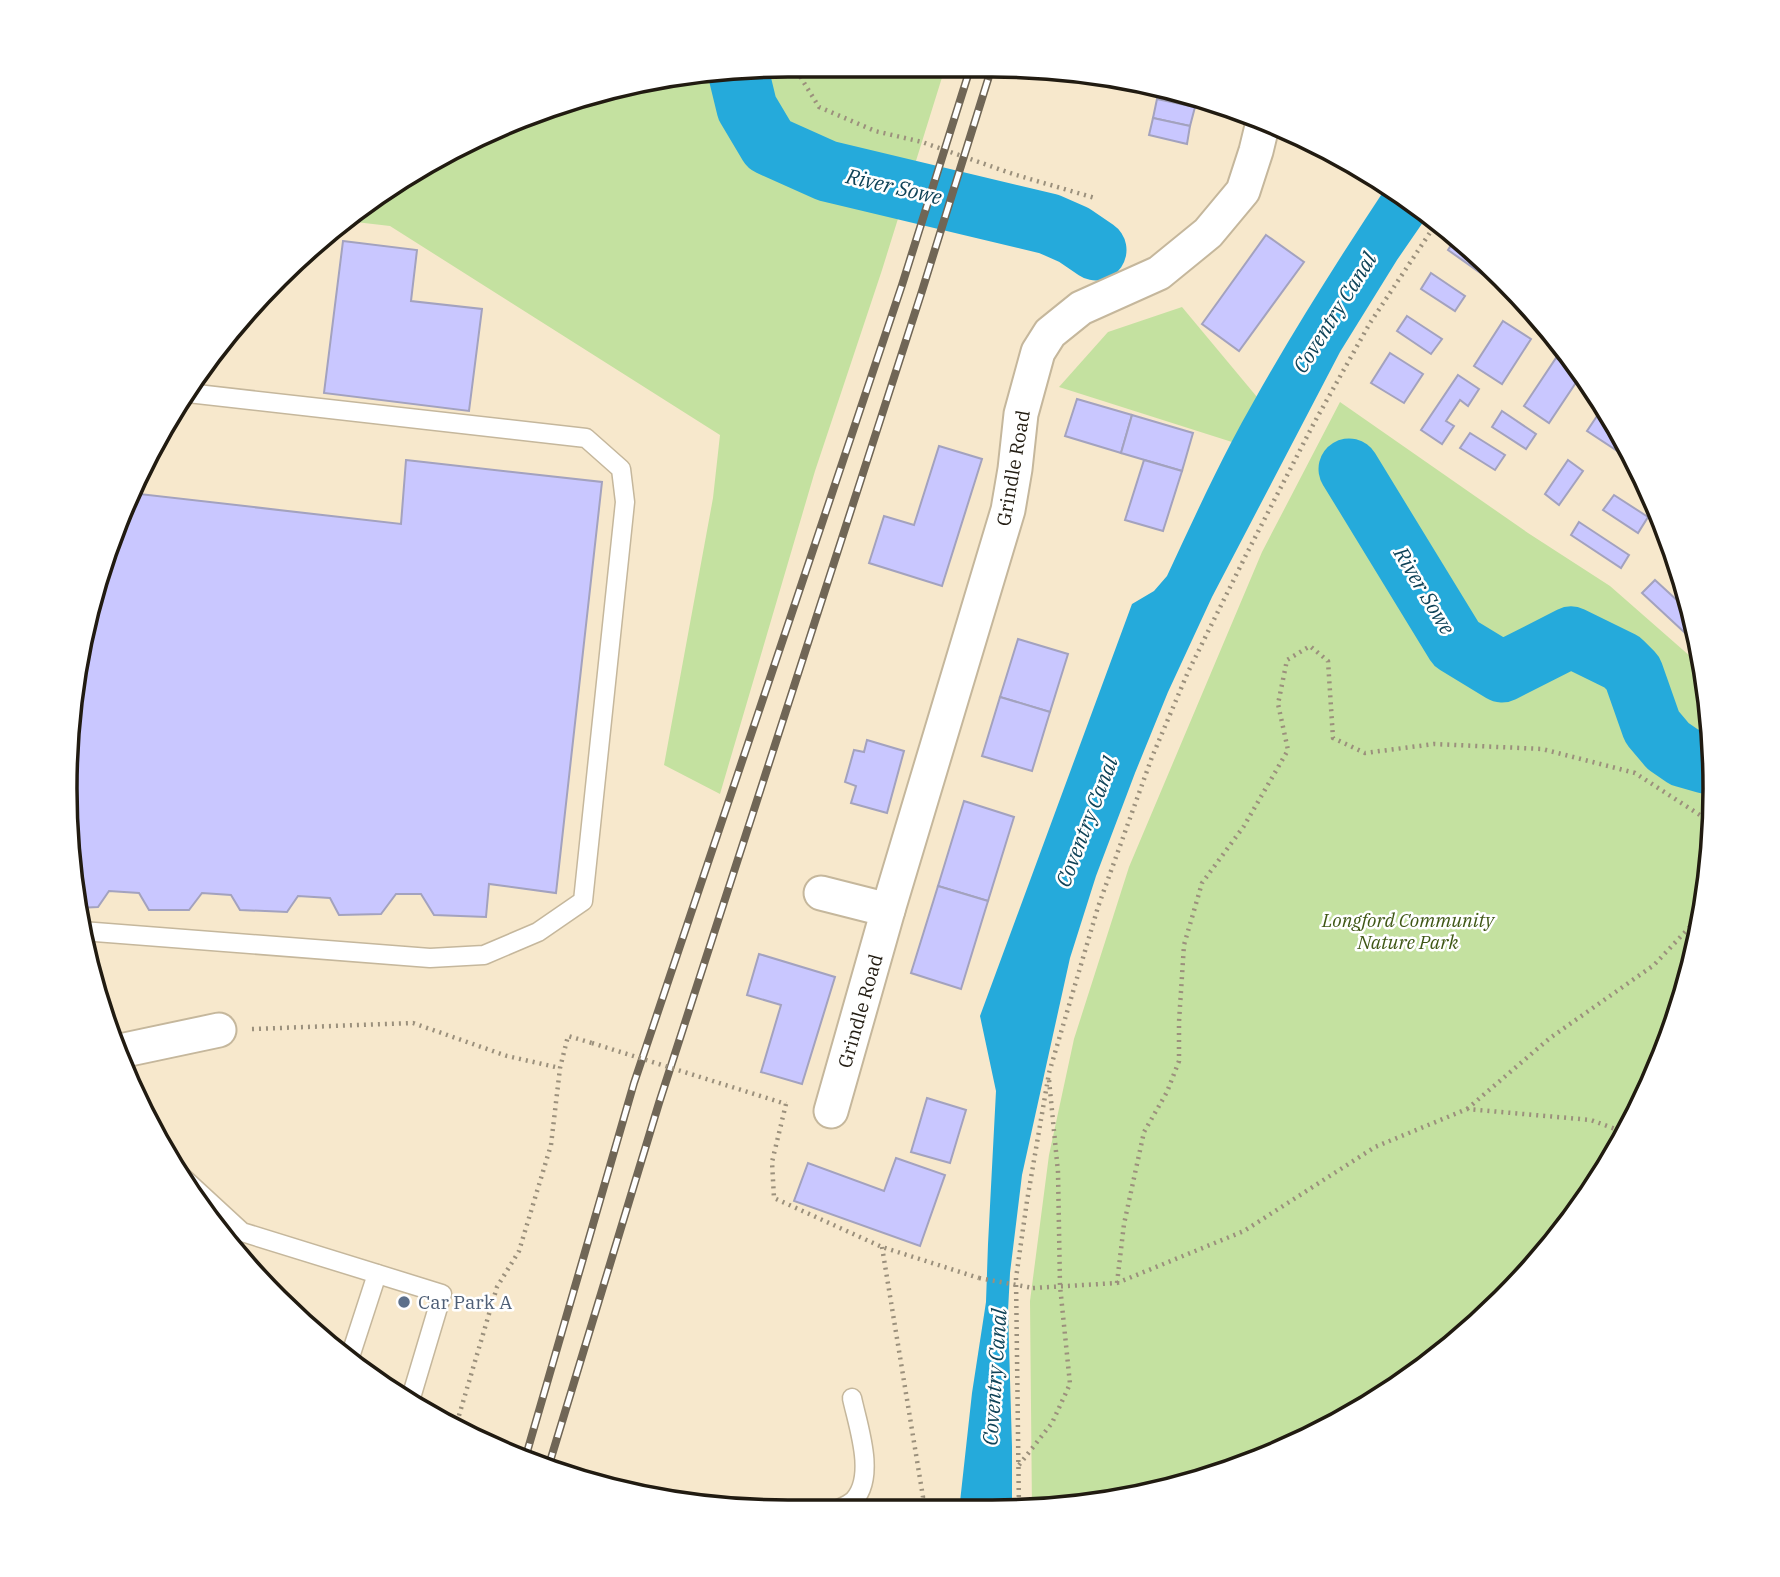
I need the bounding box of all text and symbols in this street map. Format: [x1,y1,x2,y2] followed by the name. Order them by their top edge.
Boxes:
[843,161,945,211] water label: River Sowe
[1286,246,1383,378] water label: Coventry Canal
[991,408,1035,528] street label: Grindle Road
[1387,541,1462,640] water label: River Sowe
[1048,752,1124,891] water label: Coventry Canal
[1321,908,1495,954] park label: Longford Community Nature Park
[832,951,888,1071] street label: Grindle Road
[418,1290,512,1314] place label: Car Park A
[396,1294,412,1310] marker: Car Park A
[975,1306,1013,1446] water label: Coventry Canal

